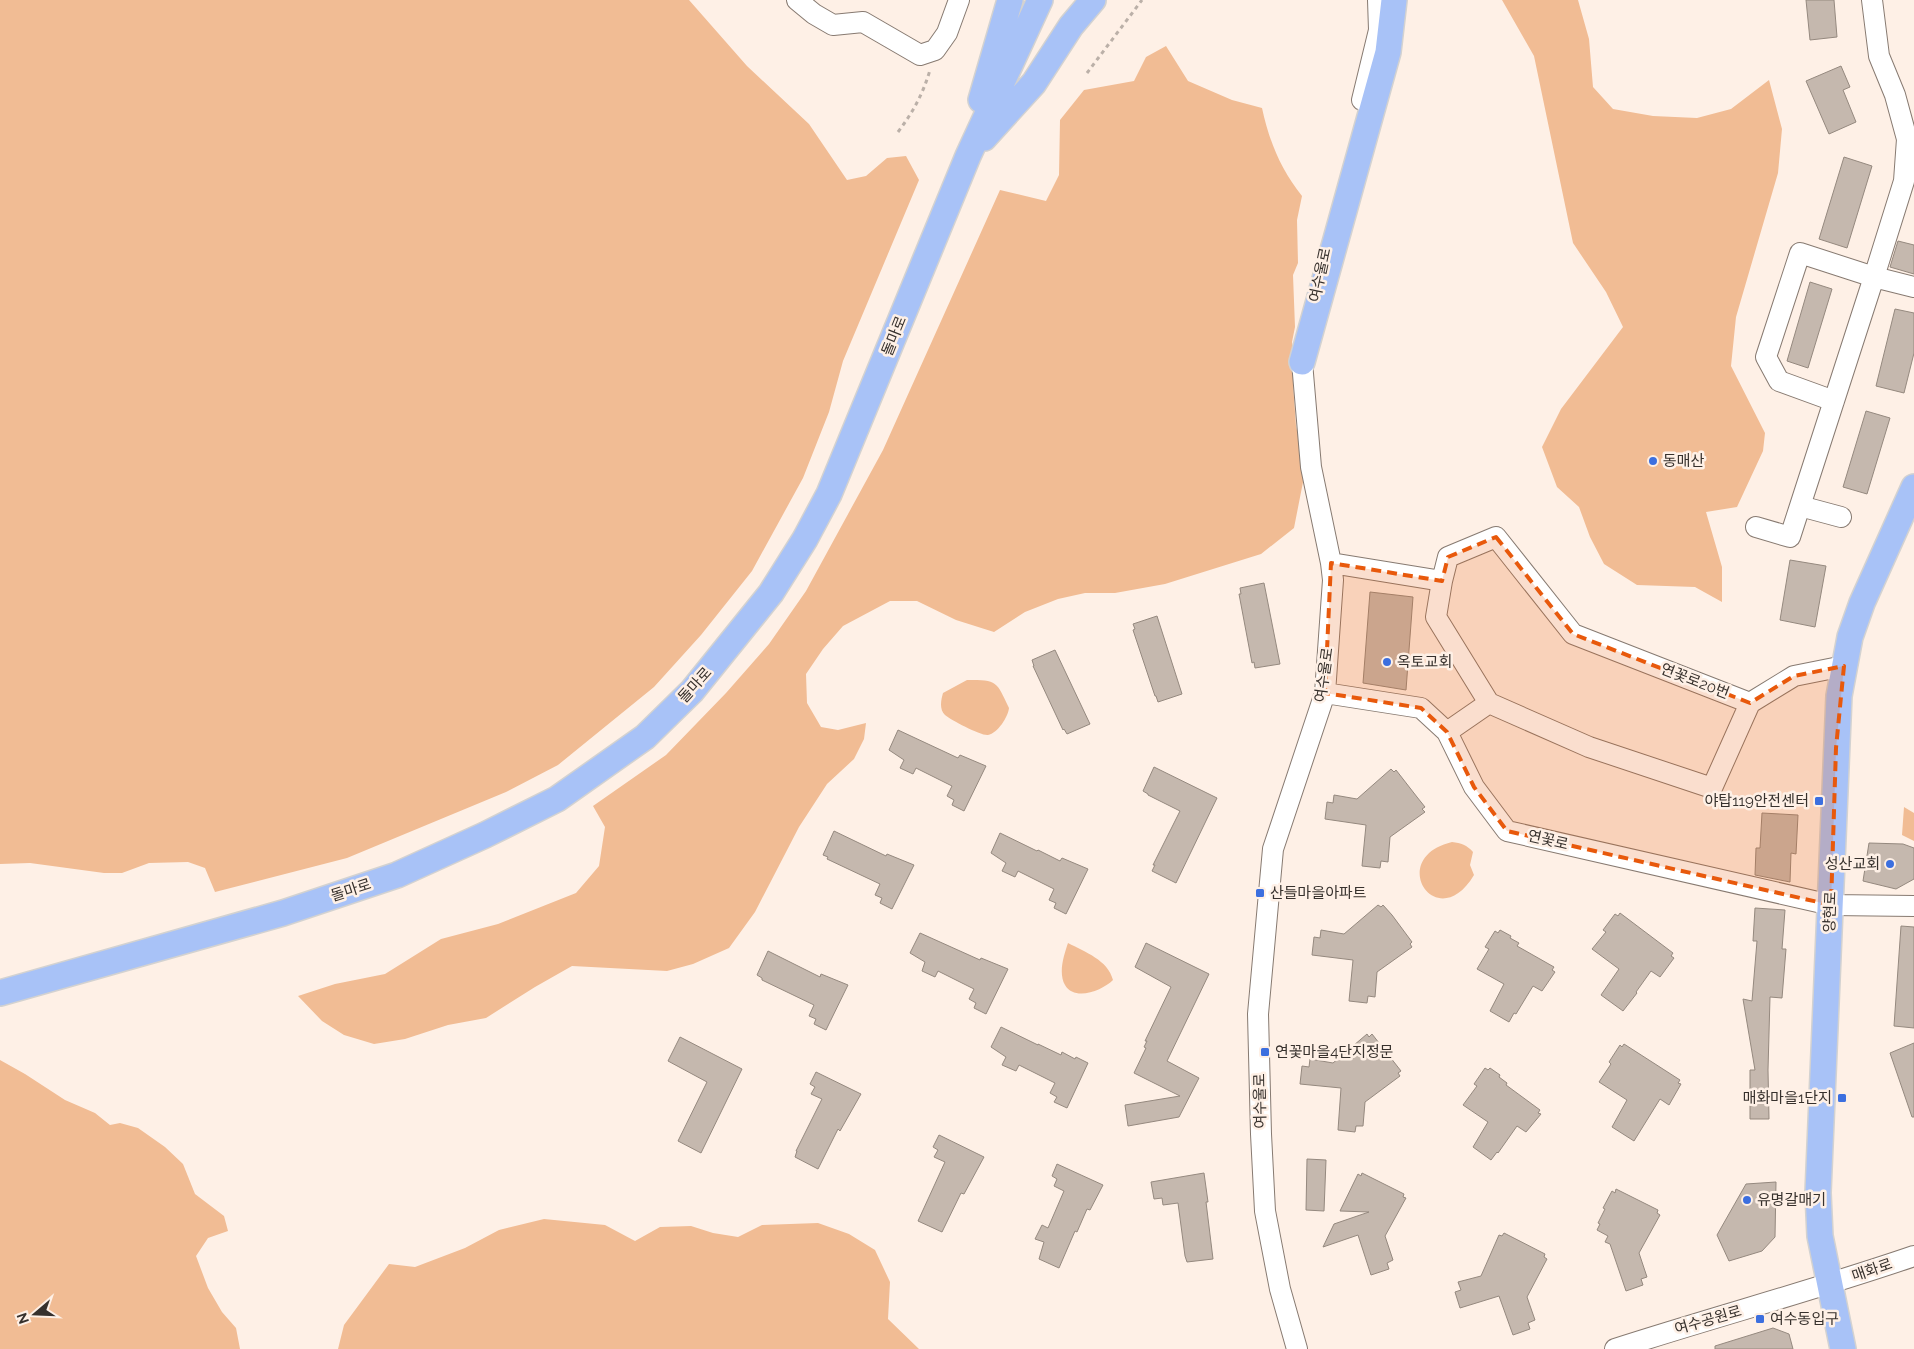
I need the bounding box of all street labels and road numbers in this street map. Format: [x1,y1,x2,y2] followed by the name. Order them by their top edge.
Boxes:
[1305,246,1335,304] street label: 여수울로
[878,313,910,359] street label: 돌마로
[1311,646,1337,704] street label: 여수울로
[1658,660,1732,702] street label: 연꽃로20번
[674,664,716,706] street label: 돌마로
[1526,827,1570,853] street label: 연꽃로
[329,875,373,905] street label: 돌마로
[1820,891,1840,933] street label: 양현로
[1251,1073,1269,1129] street label: 여수울로
[1849,1255,1895,1285] street label: 매화로
[1672,1302,1744,1338] street label: 여수공원로

